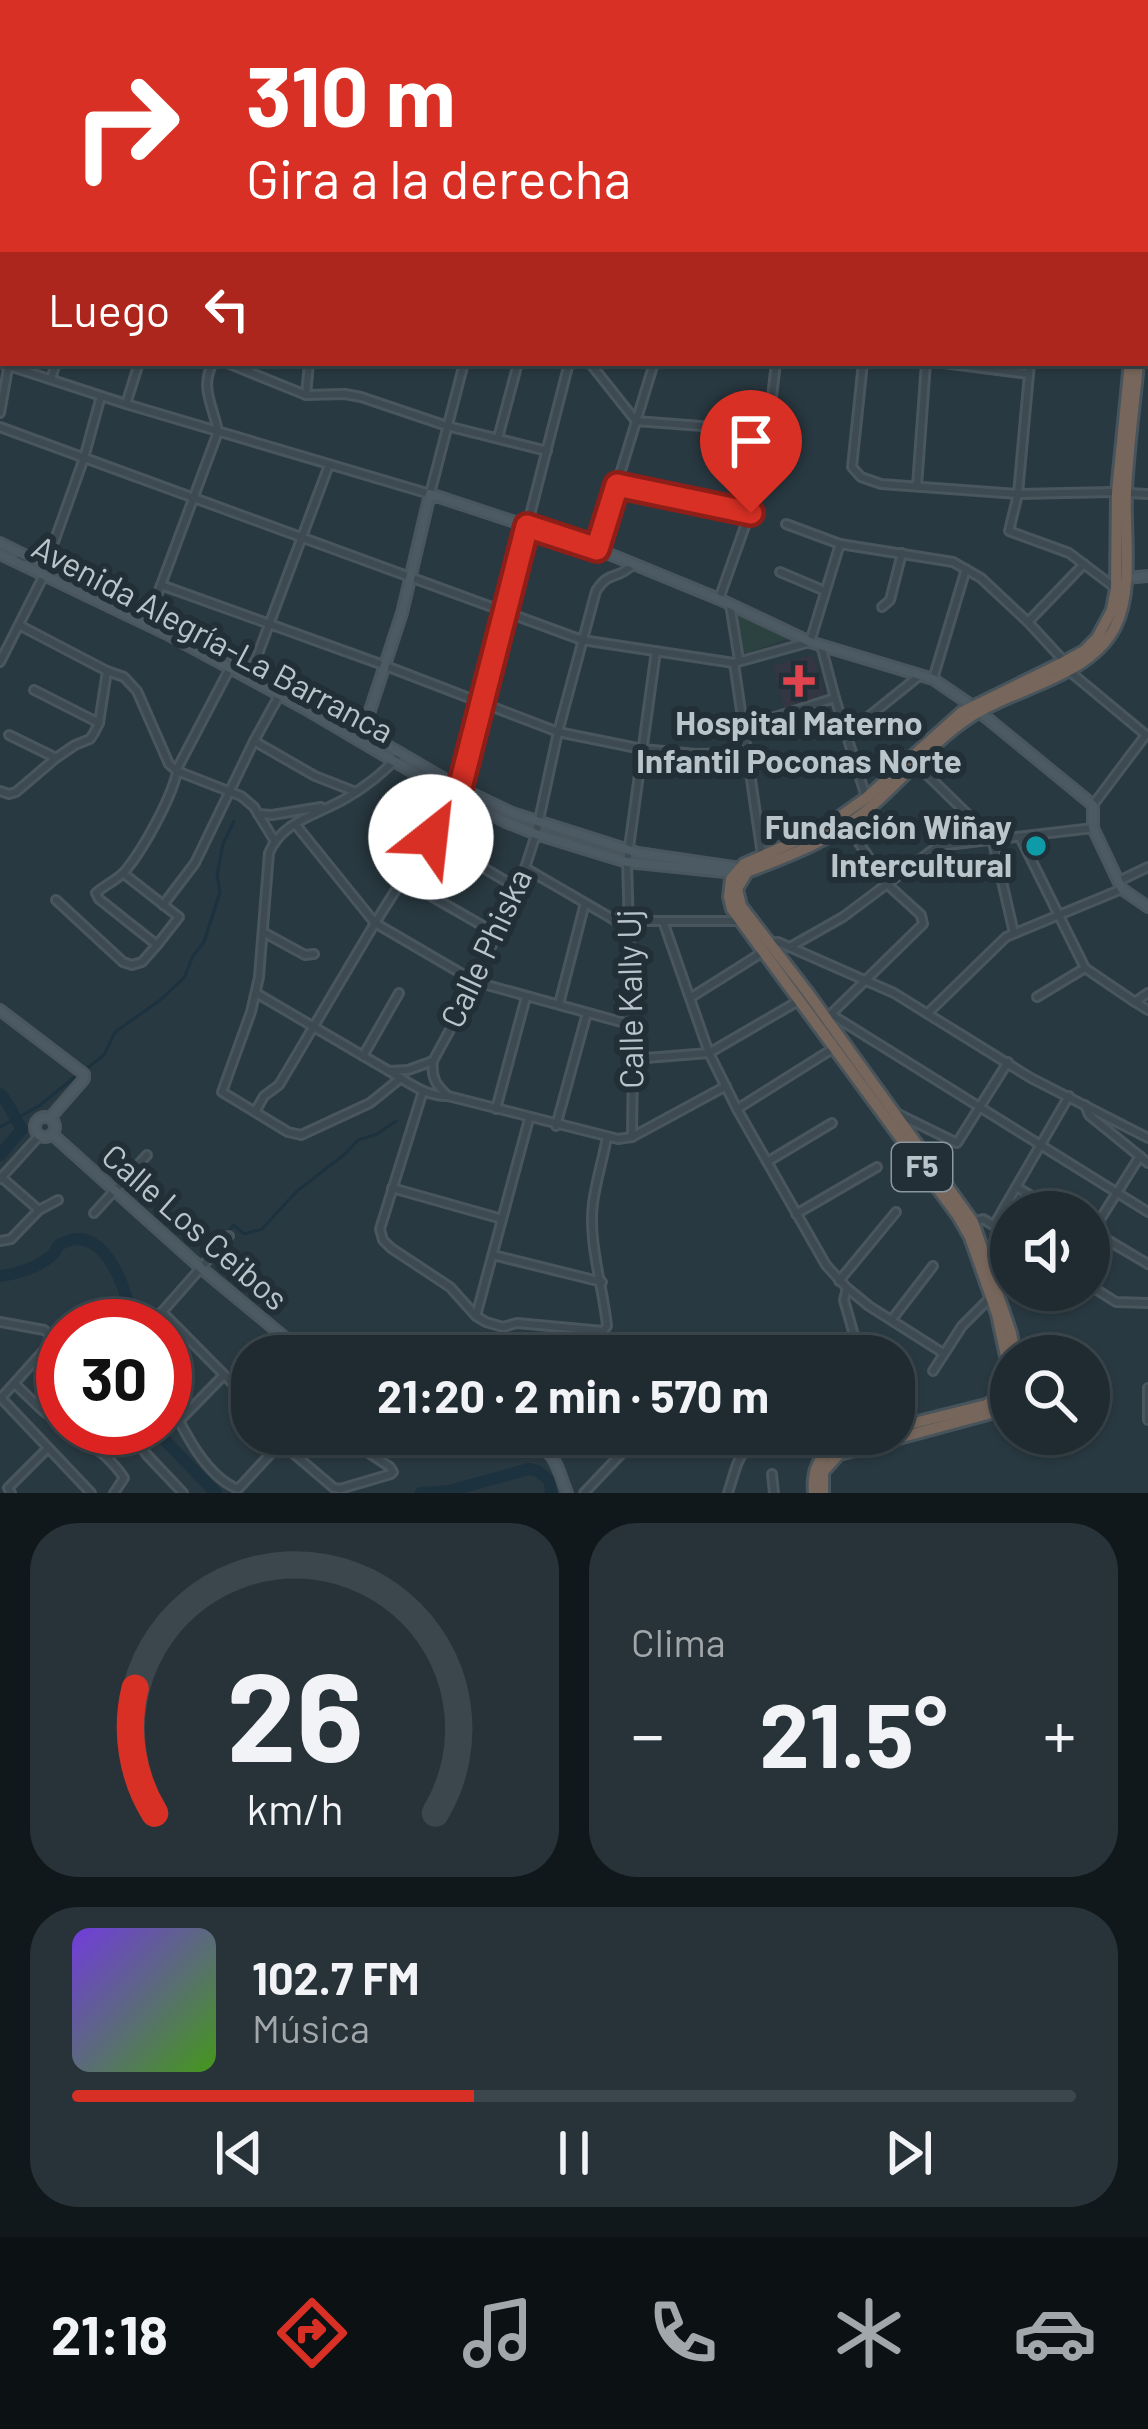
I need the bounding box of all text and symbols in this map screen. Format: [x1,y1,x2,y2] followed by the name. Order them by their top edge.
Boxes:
[246,43,456,144] text: 310 m
[48,48,204,204] icon: right
[246,145,631,210] text: Gira a la derecha
[194,276,260,342] icon: left
[48,282,170,336] text: Luego
[700,390,802,513] pin
[718,408,784,474] icon: arrive
[26,526,401,750] street label: Avenida Alegría-La Barranca
[783,665,815,697] marker: Hospital Materno Infantil Poconas Norte
[636,702,962,780] place label: Hospital Materno Infantil Poconas Norte
[368,774,494,900] position arrow
[765,806,1012,884] place label: Fundación Wiñay Intercultural
[1023,833,1049,859] marker: Fundación Wiñay Intercultural
[431,862,539,1033] street label: Calle Phiska
[607,909,651,1089] street label: Calle Kally Uj
[95,1135,297,1318] street label: Calle Los Ceibos
[892,1143,952,1191] road number: F5
[990,1191,1110,1455] map controls
[990,1191,1110,1311] button: sound
[36,1299,192,1455] speed limit sign: 30
[990,1335,1110,1455] button: search
[377,1368,769,1422] text: 21:20 · 2 min · 570 m
[631,1618,726,1665] text: Clima
[226,1637,363,1787] text: 26
[759,1678,948,1786] text: 21.5°
[631,1693,664,1772] text: −
[1043,1693,1076,1772] text: +
[246,1782,343,1834] text: km/h
[252,1950,420,2004] text: 102.7 FM
[252,2004,370,2051] text: Música
[206,2120,272,2186] icon: previous
[541,2120,607,2186] icon: pause
[876,2120,942,2186] icon: next
[270,2291,354,2375] icon: directions
[456,2291,540,2375] icon: music
[641,2291,725,2375] icon: phone
[827,2291,911,2375] icon: climate
[1013,2291,1097,2375] icon: car
[51,2301,168,2366] text: 21:18

